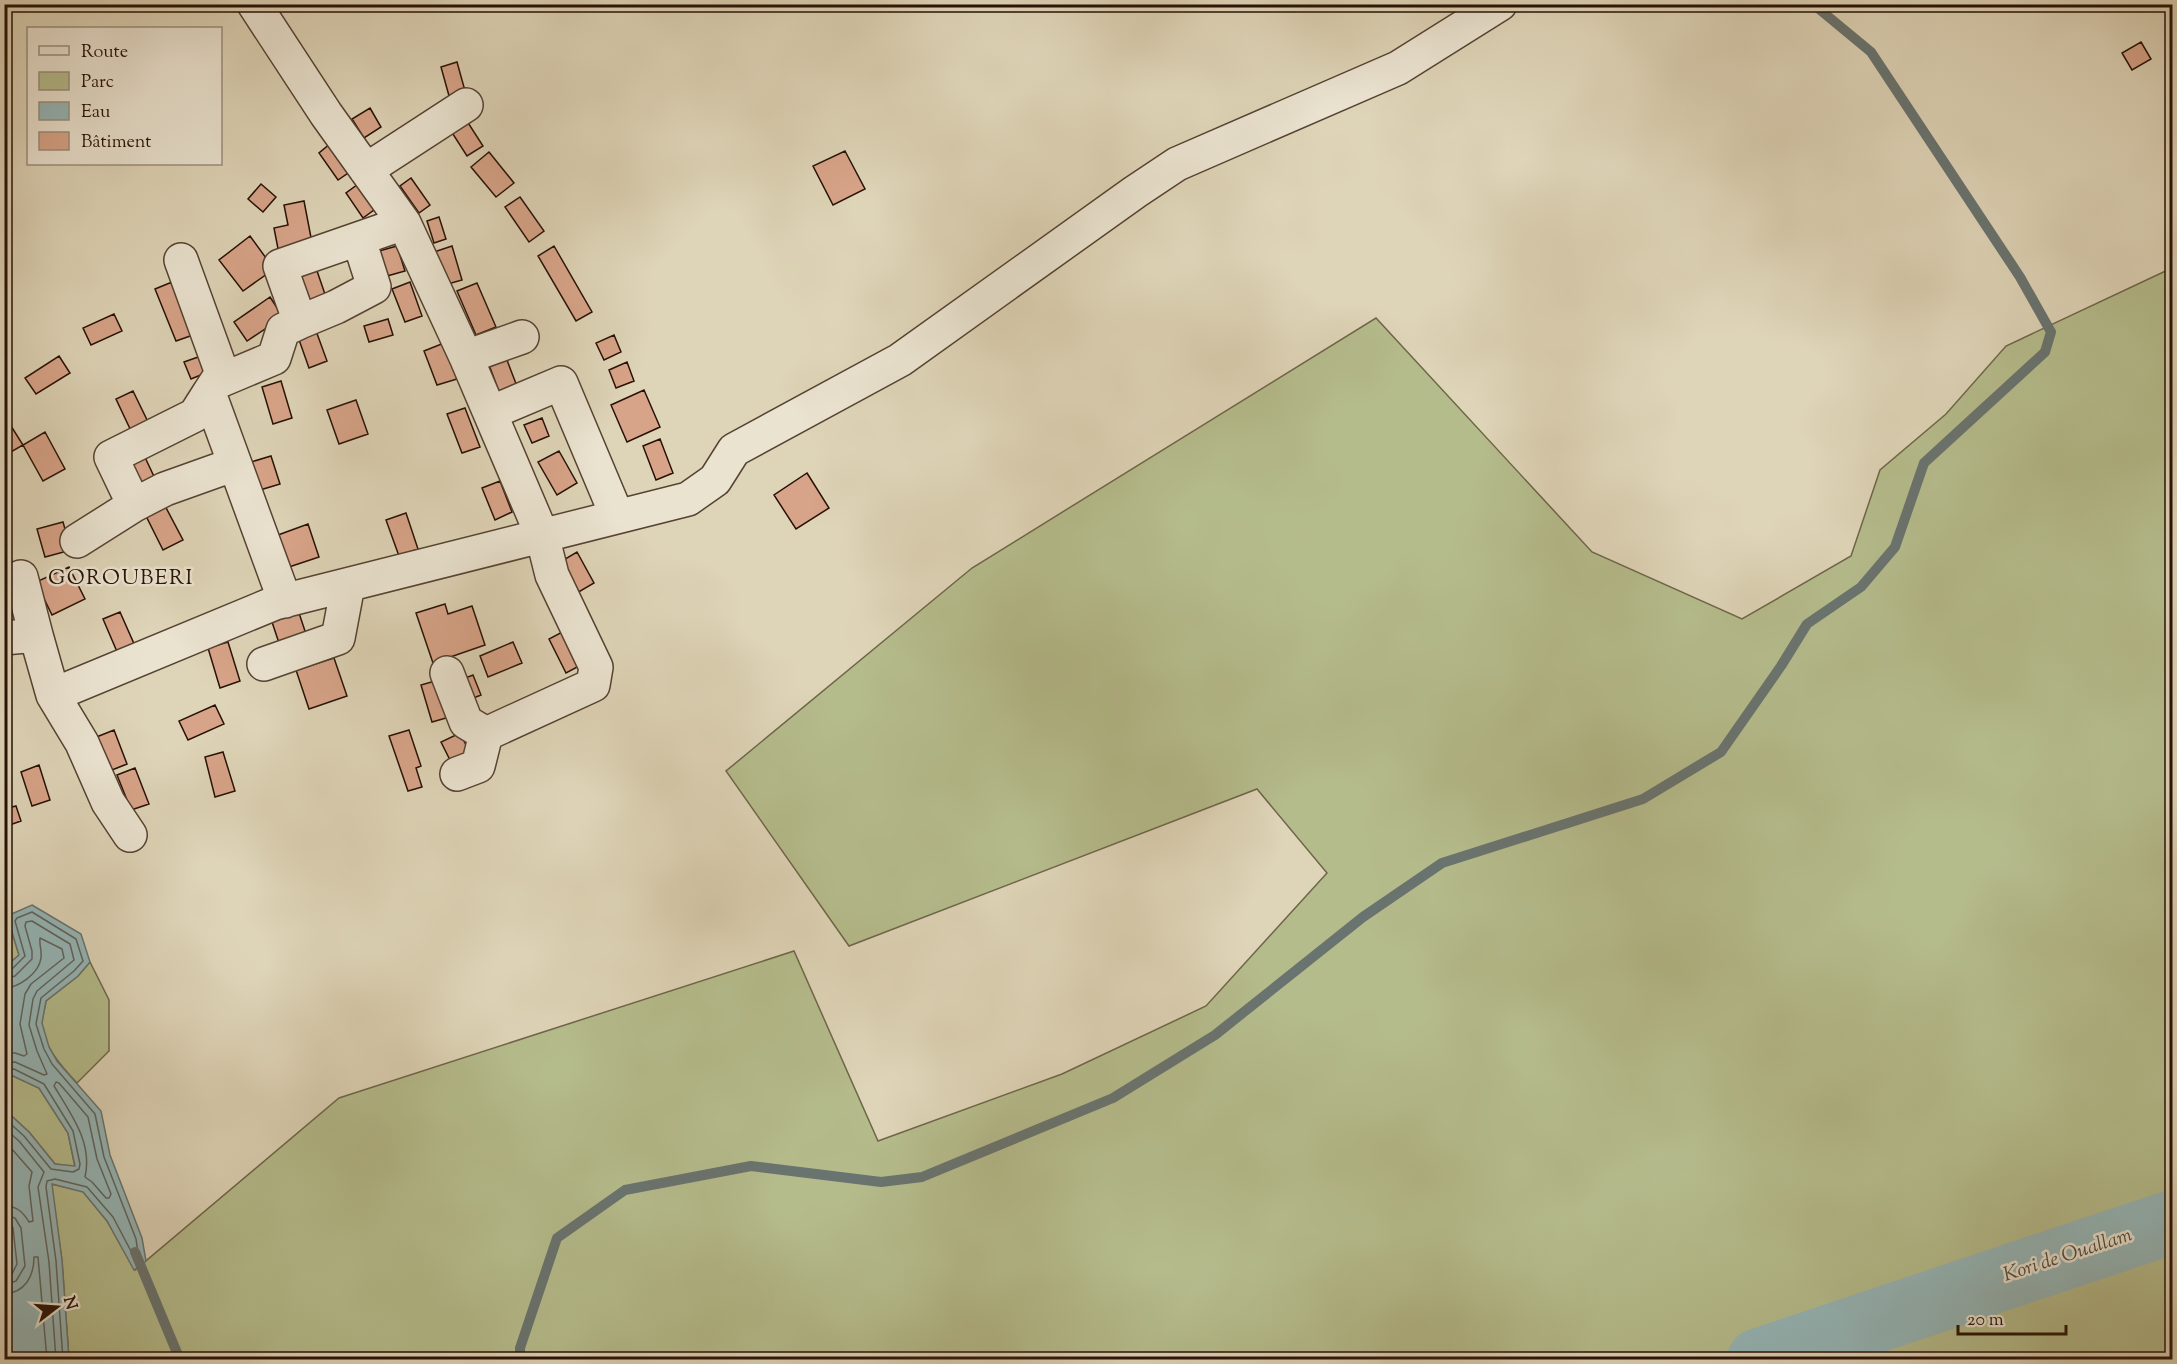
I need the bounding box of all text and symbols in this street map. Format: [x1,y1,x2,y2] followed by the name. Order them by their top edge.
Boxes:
[27,27,222,165] legend
[81,40,128,66] text: Route
[81,70,114,96] text: Parc
[81,100,110,126] text: Eau
[81,130,151,156] text: Bâtiment
[48,564,194,594] district label: GOROUBERI
[2000,1221,2136,1291] water label: Kori de Ouallam
[27,1277,87,1337] north arrow
[56,1294,82,1313] text: N
[1958,1298,2066,1336] scale bar
[1967,1308,2004,1334] text: 20 m

